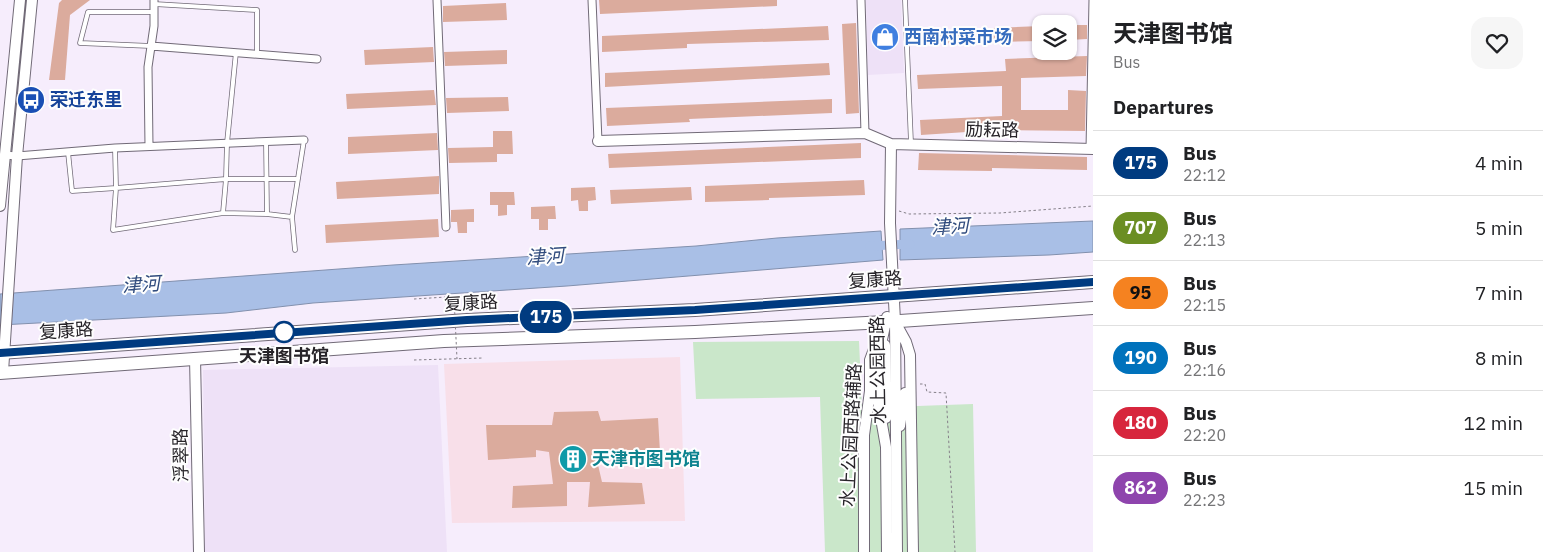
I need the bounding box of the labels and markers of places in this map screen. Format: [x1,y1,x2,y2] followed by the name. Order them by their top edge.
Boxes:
[870,22,900,52] shop icon: 西南村菜市场
[904,25,1012,48] place label: 西南村菜市场
[16,85,46,115] bus stop icon: 荣迁东里
[50,88,122,111] place label: 荣迁东里
[273,321,295,343] marker: 天津图书馆
[239,344,329,367] place label: 天津图书馆
[558,444,588,474] building icon: 天津市图书馆
[592,447,700,470] place label: 天津市图书馆

